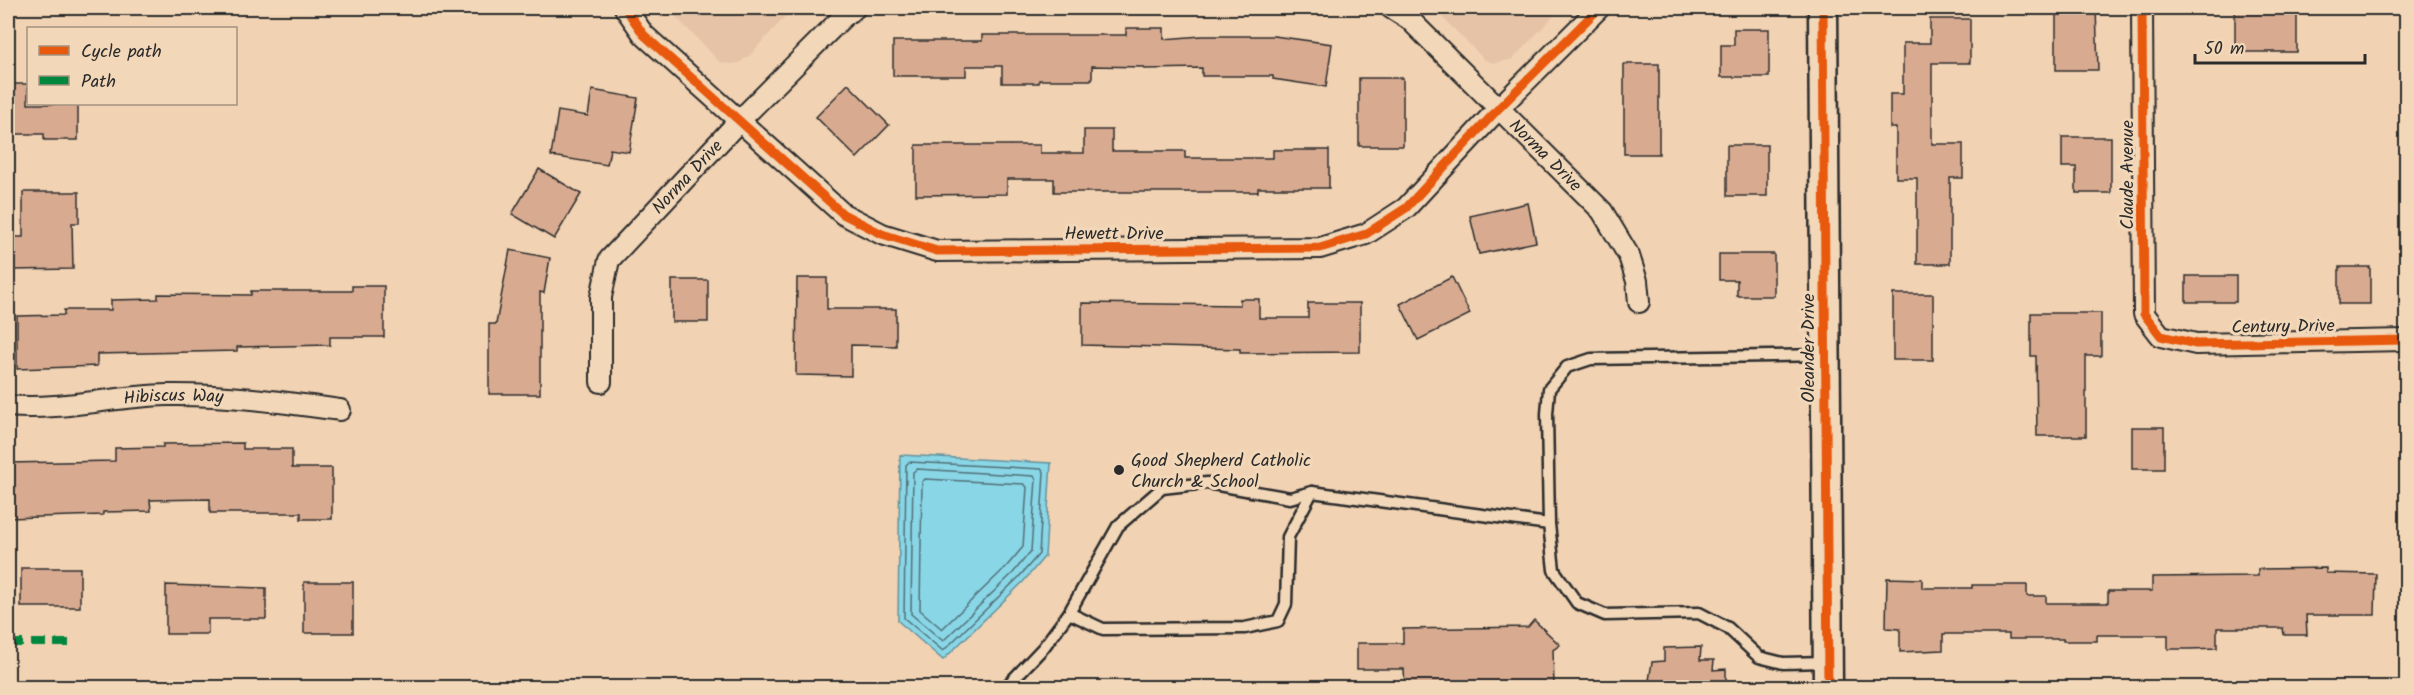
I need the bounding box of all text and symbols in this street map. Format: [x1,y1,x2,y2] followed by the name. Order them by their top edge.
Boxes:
[27,27,237,105] legend
[2195,27,2364,65] scale bar
[2204,35,2244,64] text: 50 m
[81,38,162,67] text: Cycle path
[81,68,116,97] text: Path
[1501,113,1588,200] street label: Norma Drive
[2114,120,2143,230] street label: Claude Avenue
[645,133,731,222] street label: Norma Drive
[1064,220,1164,249] street label: Hewett Drive
[1795,293,1824,403] street label: Oleander Drive
[2231,312,2335,343] street label: Century Drive
[122,382,225,414] street label: Hibiscus Way
[1131,447,1311,497] place label: Good Shepherd Catholic Church & School
[1112,463,1126,477] marker: Good Shepherd Catholic Church & School

